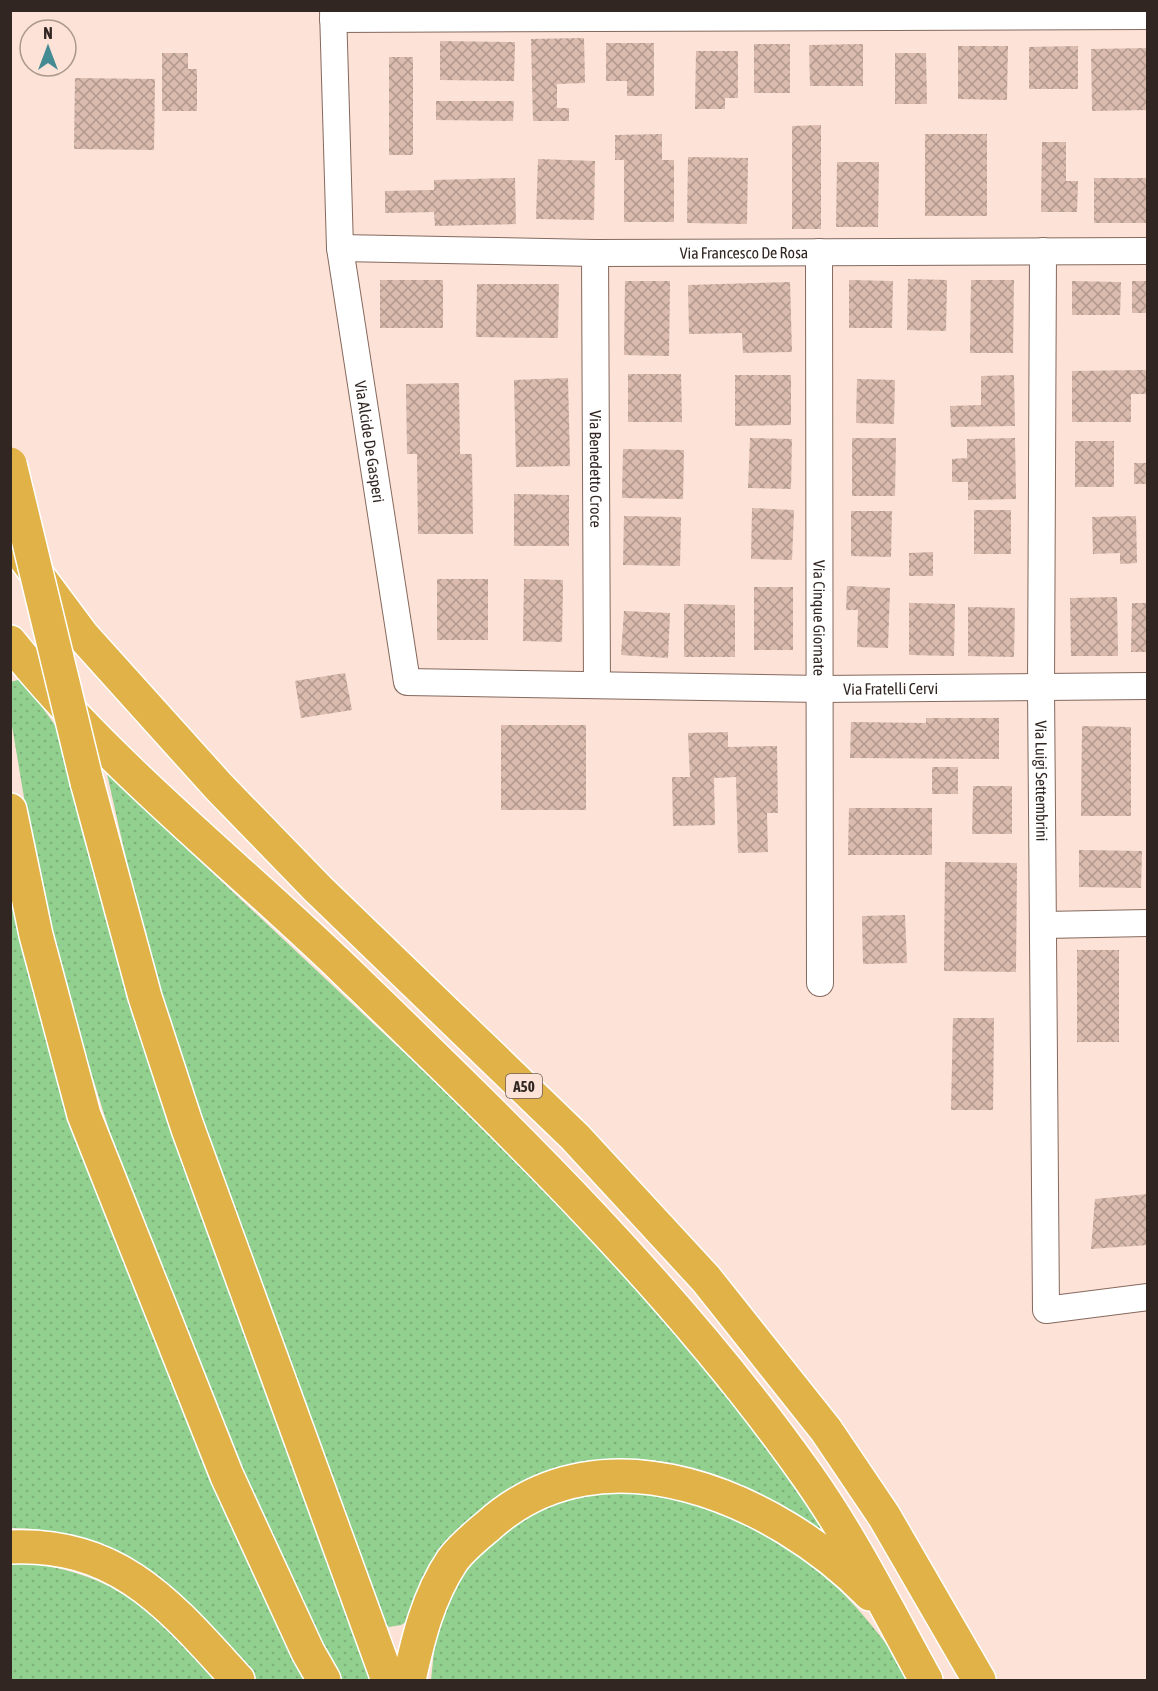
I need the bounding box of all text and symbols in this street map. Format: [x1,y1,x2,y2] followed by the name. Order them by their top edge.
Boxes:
[18,18,78,78] north arrow
[43,24,53,42] text: N
[680,243,808,262] street label: Via Francesco De Rosa
[352,379,388,504] street label: Via Alcide De Gasperi
[587,410,605,528] street label: Via Benedetto Croce
[809,560,829,676] street label: Via Cinque Giornate
[843,679,938,698] street label: Via Fratelli Cervi
[1032,720,1051,842] street label: Via Luigi Settembrini
[506,1074,542,1098] road number: A50

